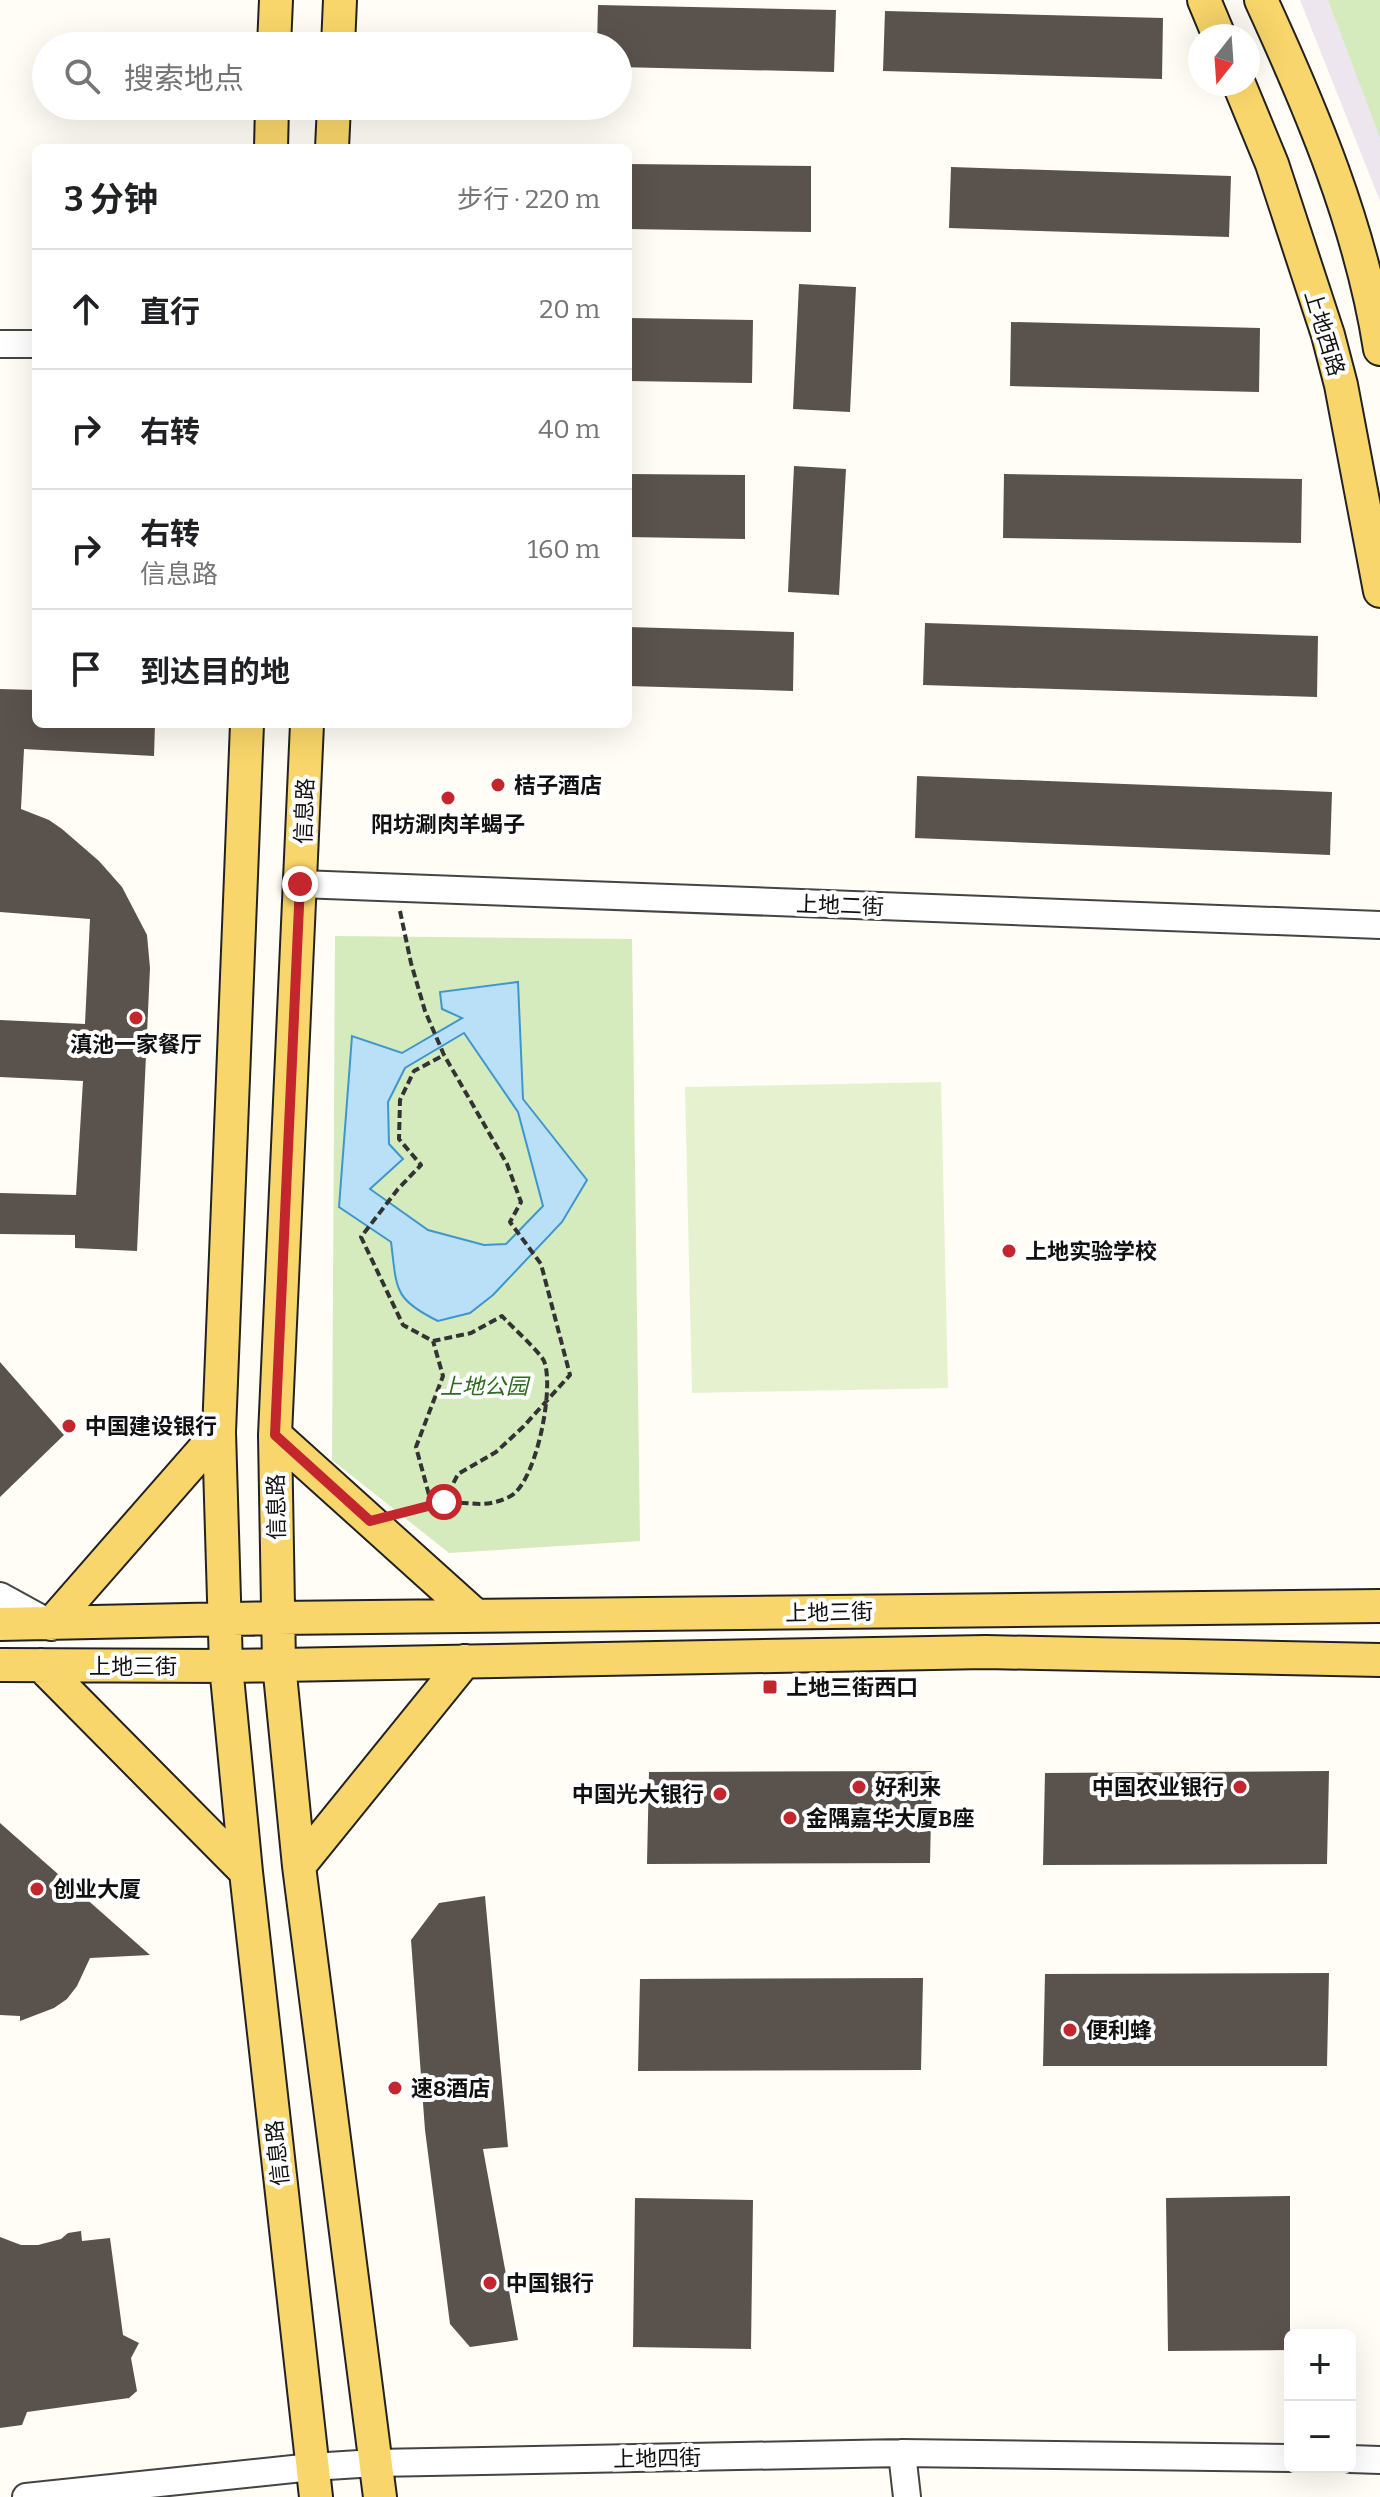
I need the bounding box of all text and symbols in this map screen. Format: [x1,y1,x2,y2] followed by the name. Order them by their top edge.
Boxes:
[1188,24,1260,96] north arrow
[32,32,632,120] search box
[60,54,104,98] icon: search
[124,61,244,97] text: 搜索地点
[64,179,158,220] text: 3 分钟
[457,184,600,215] text: 步行 · 220 m
[64,287,108,331] icon: ahead
[1299,287,1350,379] street label: 上地西路
[140,294,200,330] text: 直行
[539,294,600,325] text: 20 m
[64,407,108,451] icon: right
[140,414,200,450] text: 右转
[538,414,600,445] text: 40 m
[140,516,200,552] text: 右转
[64,527,108,571] icon: right
[528,534,600,565] text: 160 m
[140,559,218,590] text: 信息路
[64,647,108,691] icon: arrive
[140,654,290,690] text: 到达目的地
[514,772,602,799] place label: 桔子酒店
[489,776,507,794] marker: 桔子酒店
[290,778,319,844] street label: 信息路
[439,789,457,807] marker: 阳坊涮肉羊蝎子
[371,811,525,838] place label: 阳坊涮肉羊蝎子
[282,866,318,902] route end
[796,890,884,921] street label: 上地二街
[127,1009,145,1027] marker: 滇池一家餐厅
[70,1031,202,1058] place label: 滇池一家餐厅
[1025,1238,1157,1265] place label: 上地实验学校
[1000,1242,1018,1260] marker: 上地实验学校
[440,1373,531,1400] park label: 上地公园
[85,1413,217,1440] place label: 中国建设银行
[60,1417,78,1435] marker: 中国建设银行
[262,1474,291,1540] street label: 信息路
[426,1484,462,1520] route start
[785,1598,873,1627] street label: 上地三街
[89,1653,177,1680] street label: 上地三街
[786,1674,918,1701] place label: 上地三街西口
[761,1678,779,1696] marker: 上地三街西口
[875,1774,941,1801] place label: 好利来
[1092,1774,1224,1801] place label: 中国农业银行
[850,1778,868,1796] marker: 好利来
[1231,1778,1249,1796] marker: 中国农业银行
[572,1781,704,1808] place label: 中国光大银行
[711,1785,729,1803] marker: 中国光大银行
[806,1805,974,1832] place label: 金隅嘉华大厦B座
[781,1809,799,1827] marker: 金隅嘉华大厦B座
[53,1876,141,1903] place label: 创业大厦
[28,1880,46,1898] marker: 创业大厦
[1086,2017,1152,2044] place label: 便利蜂
[1061,2021,1079,2039] marker: 便利蜂
[411,2075,490,2102] place label: 速8酒店
[386,2079,404,2097] marker: 速8酒店
[261,2119,294,2187] street label: 信息路
[506,2270,594,2297] place label: 中国银行
[481,2274,499,2292] marker: 中国银行
[1284,2329,1356,2473] map controls
[1284,2329,1356,2401] button: +
[1284,2401,1356,2473] button: −
[613,2444,701,2473] street label: 上地四街

